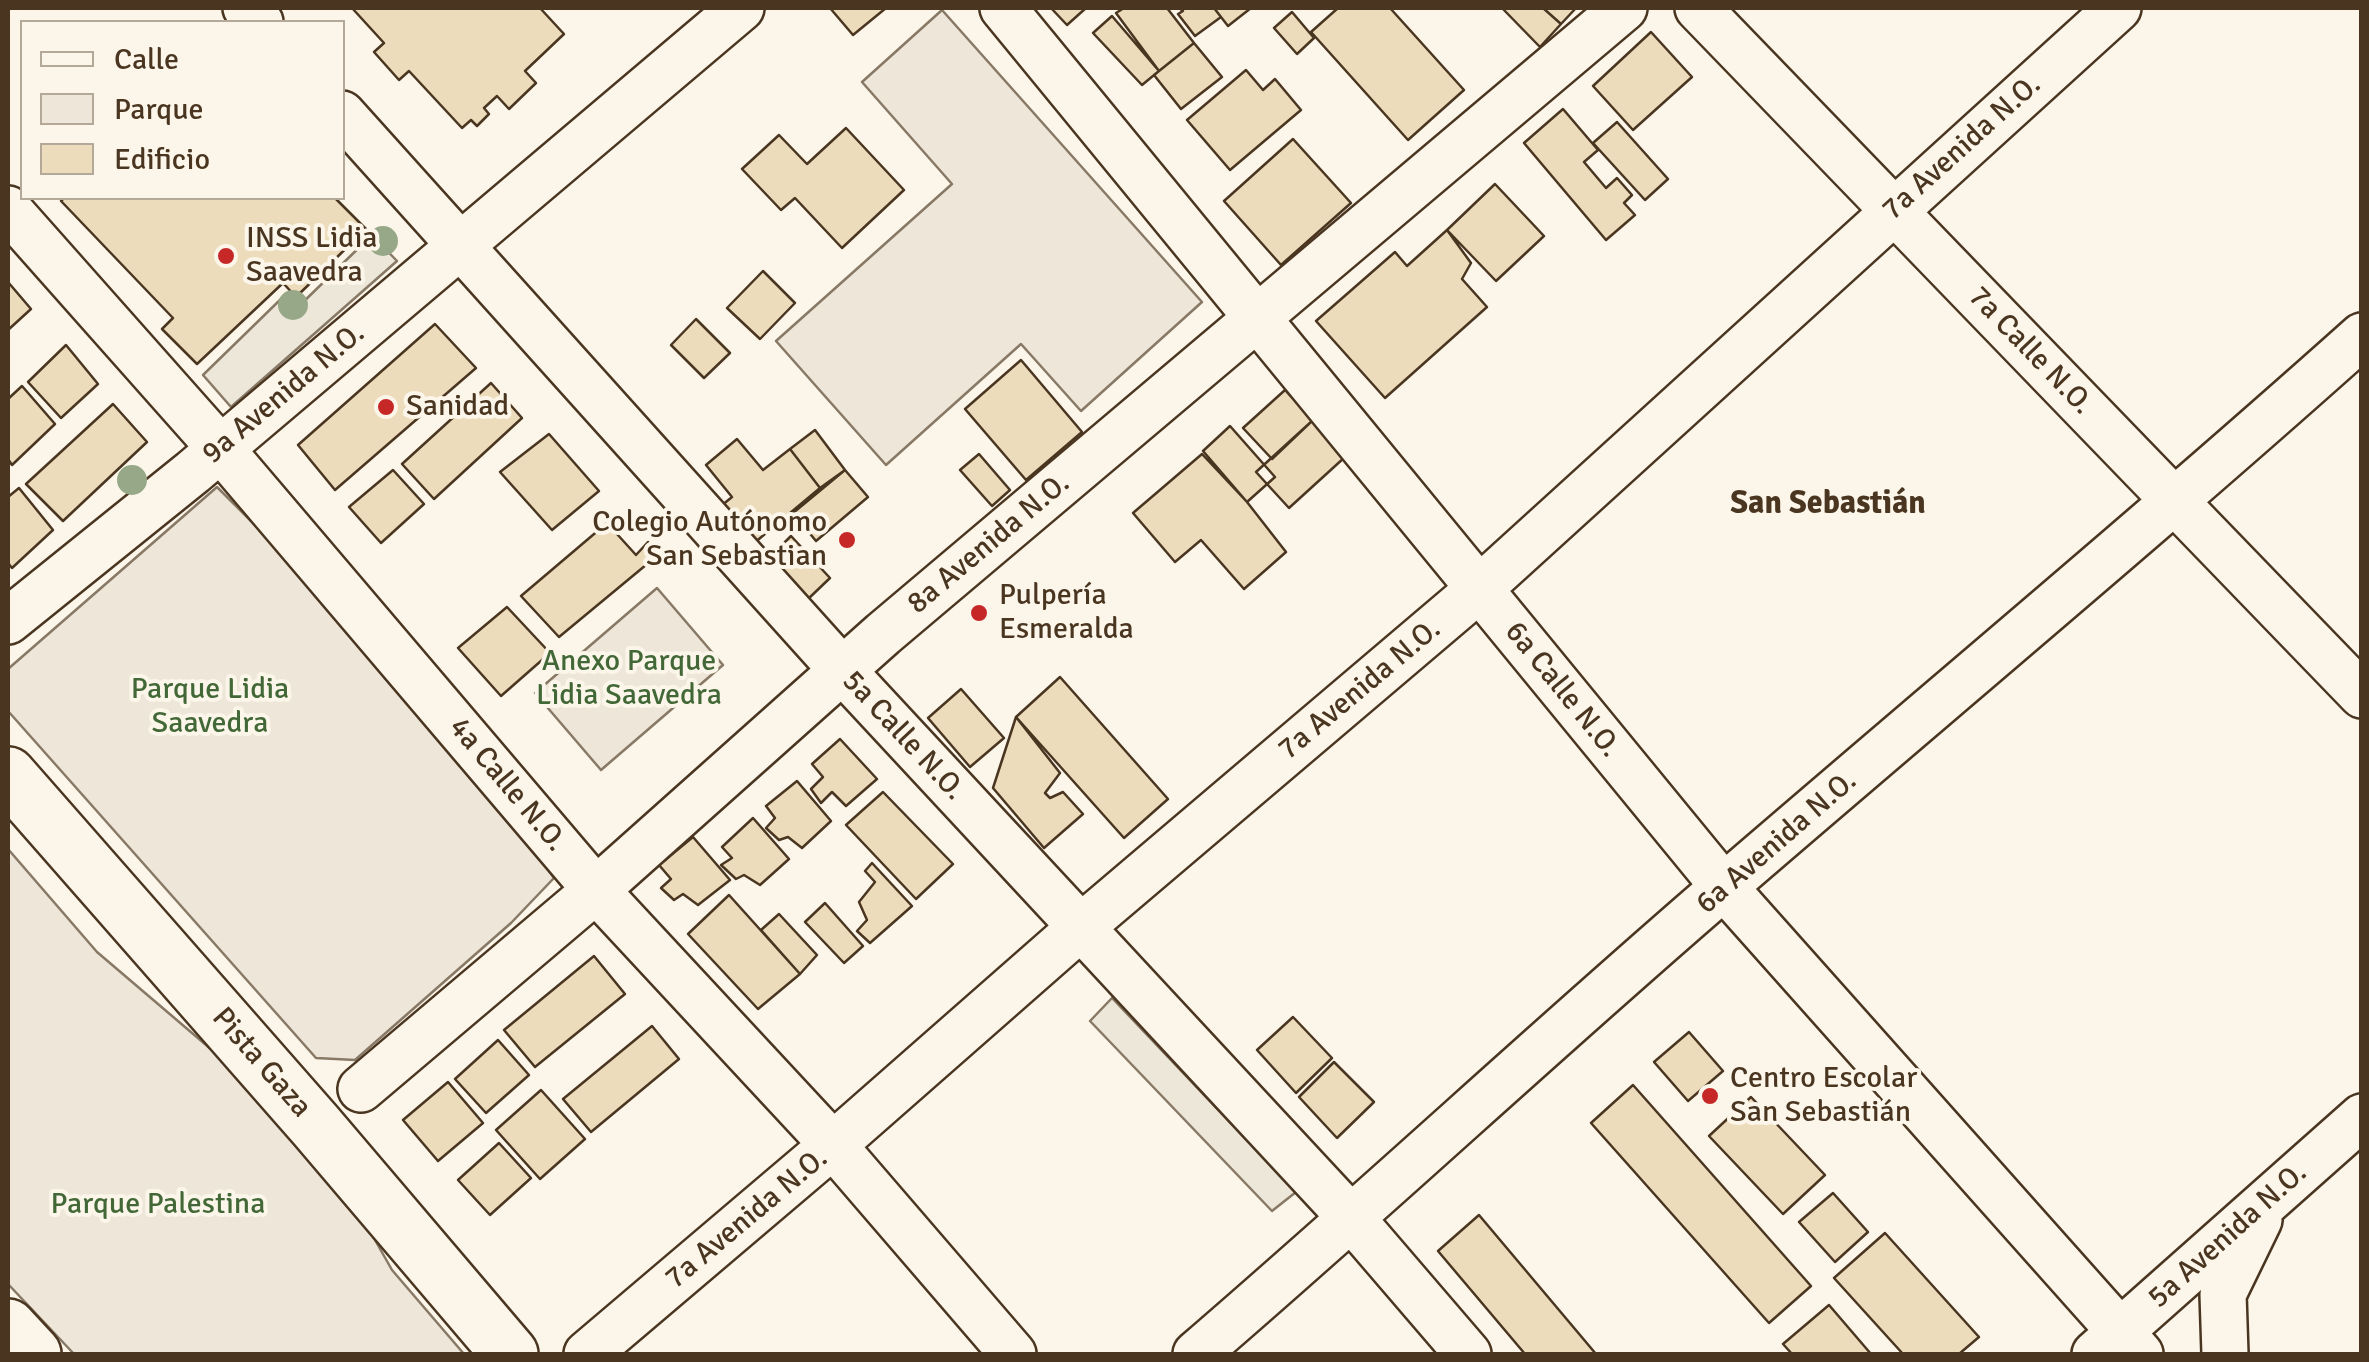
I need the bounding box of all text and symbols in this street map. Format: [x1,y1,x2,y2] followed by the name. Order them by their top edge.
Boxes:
[20,20,345,200] legend
[114,41,179,78] text: Calle
[1875,68,2049,228] street label: 7a Avenida N.O.
[114,91,204,128] text: Parque
[114,141,210,178] text: Edificio
[246,221,377,292] place label: INSS Lidia Saavedra
[215,245,237,267] marker: INSS Lidia Saavedra
[1960,280,2100,422] street label: 7a Calle N.O.
[196,316,372,472] street label: 9a Avenida N.O.
[406,389,509,425] place label: Sanidad
[375,396,397,418] marker: Sanidad
[901,466,1077,622] street label: 8a Avenida N.O.
[1730,486,1926,524] district label: San Sebastián
[592,505,827,576] place label: Colegio Autónomo San Sebastian
[836,529,858,551] marker: Colegio Autónomo San Sebastian
[999,578,1134,648] place label: Pulpería Esmeralda
[968,602,990,624] marker: Pulpería Esmeralda
[1272,612,1448,768] street label: 7a Avenida N.O.
[1496,615,1628,765] street label: 6a Calle N.O.
[536,644,722,714] park label: Anexo Parque Lidia Saavedra
[834,664,972,808] street label: 5a Calle N.O.
[131,672,289,742] park label: Parque Lidia Saavedra
[441,711,573,859] street label: 4a Calle N.O.
[1690,764,1864,922] street label: 6a Avenida N.O.
[204,1001,318,1125] street label: Pista Gaza
[1730,1061,1917,1132] place label: Centro Escolar San Sebastián
[1699,1085,1721,1107] marker: Centro Escolar San Sebastián
[659,1141,835,1297] street label: 7a Avenida N.O.
[2141,1156,2315,1316] street label: 5a Avenida N.O.
[51,1187,265,1223] park label: Parque Palestina

